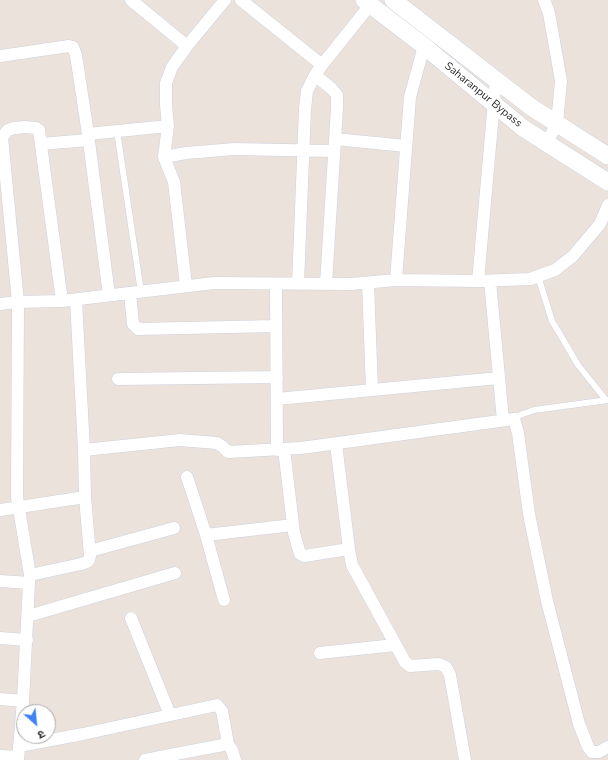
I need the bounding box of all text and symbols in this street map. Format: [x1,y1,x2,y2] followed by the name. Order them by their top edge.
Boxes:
[442,60,524,130] street label: Saharanpur Bypass
[16,704,56,744] north arrow
[35,726,47,742] text: उ

